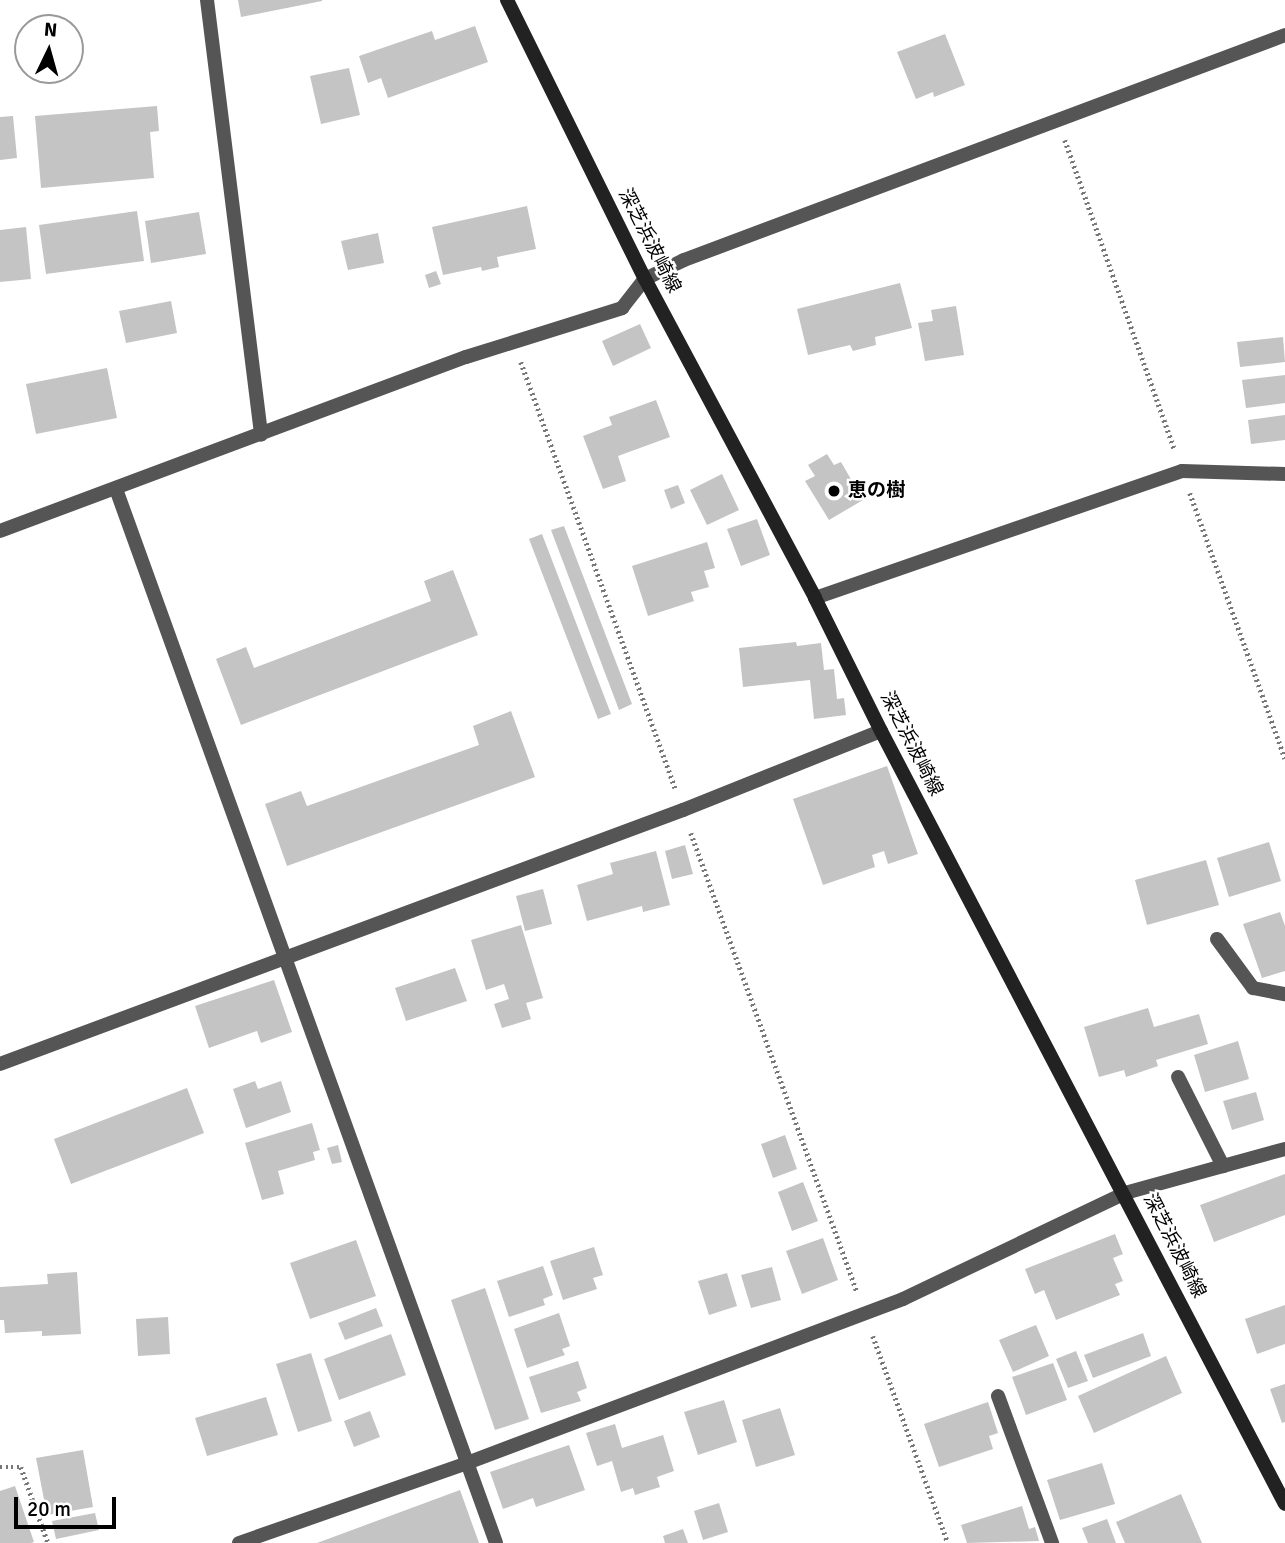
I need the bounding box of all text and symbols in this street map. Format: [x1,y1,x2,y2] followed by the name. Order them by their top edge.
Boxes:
[14,14,84,84] north arrow
[43,18,58,43] text: N
[613,185,685,297] street label: 深芝浜波崎線
[848,480,905,502] place label: 恵の樹
[826,483,842,499] marker: 恵の樹
[875,688,947,800] street label: 深芝浜波崎線
[1138,1190,1210,1302] street label: 深芝浜波崎線
[18,1484,119,1528] scale bar
[27,1496,71,1522] text: 20 m

